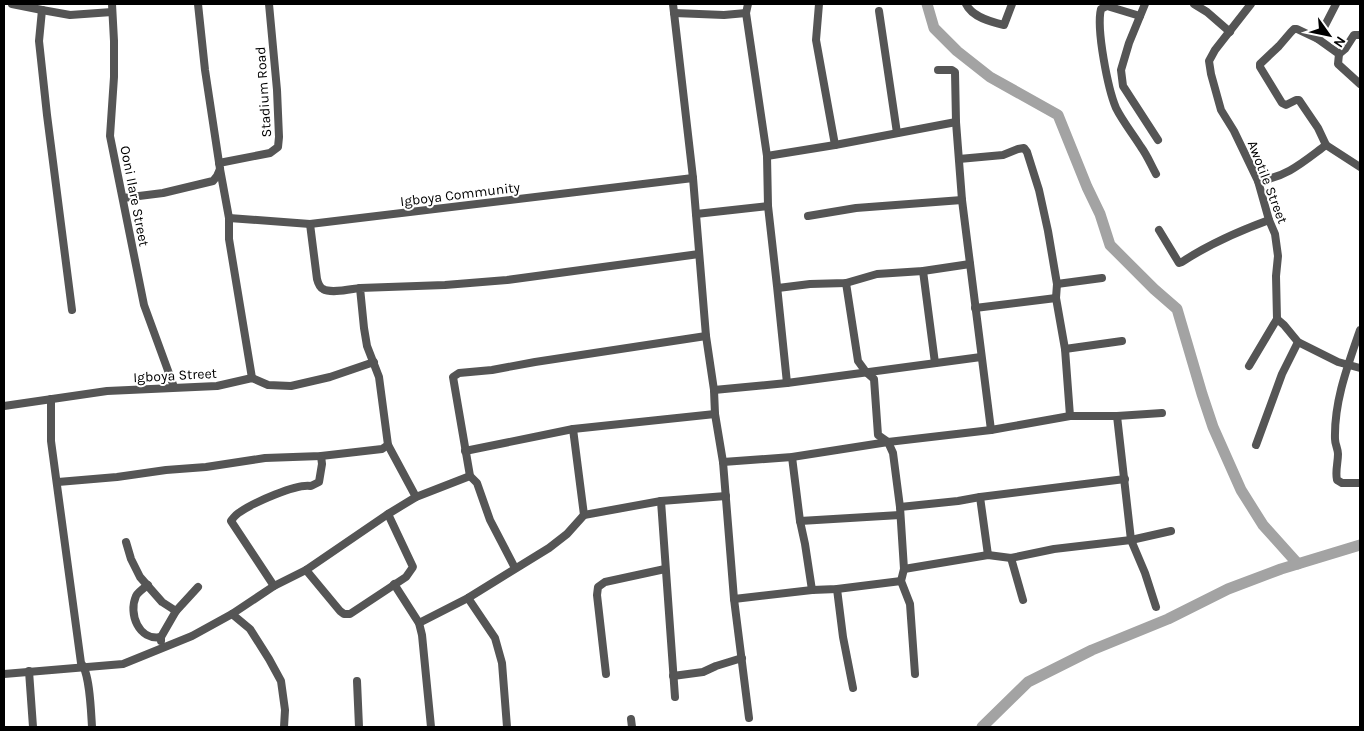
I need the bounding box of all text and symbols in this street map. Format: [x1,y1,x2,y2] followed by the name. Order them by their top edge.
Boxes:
[1304,10,1354,60] north arrow
[1330,33,1349,51] text: N
[252,46,275,138] street label: Stadium Road
[1244,138,1291,226] street label: Awotile Street
[116,144,153,248] street label: Ooni Ilare Street
[399,179,521,210] street label: Igboya Community
[133,365,217,386] street label: Igboya Street

